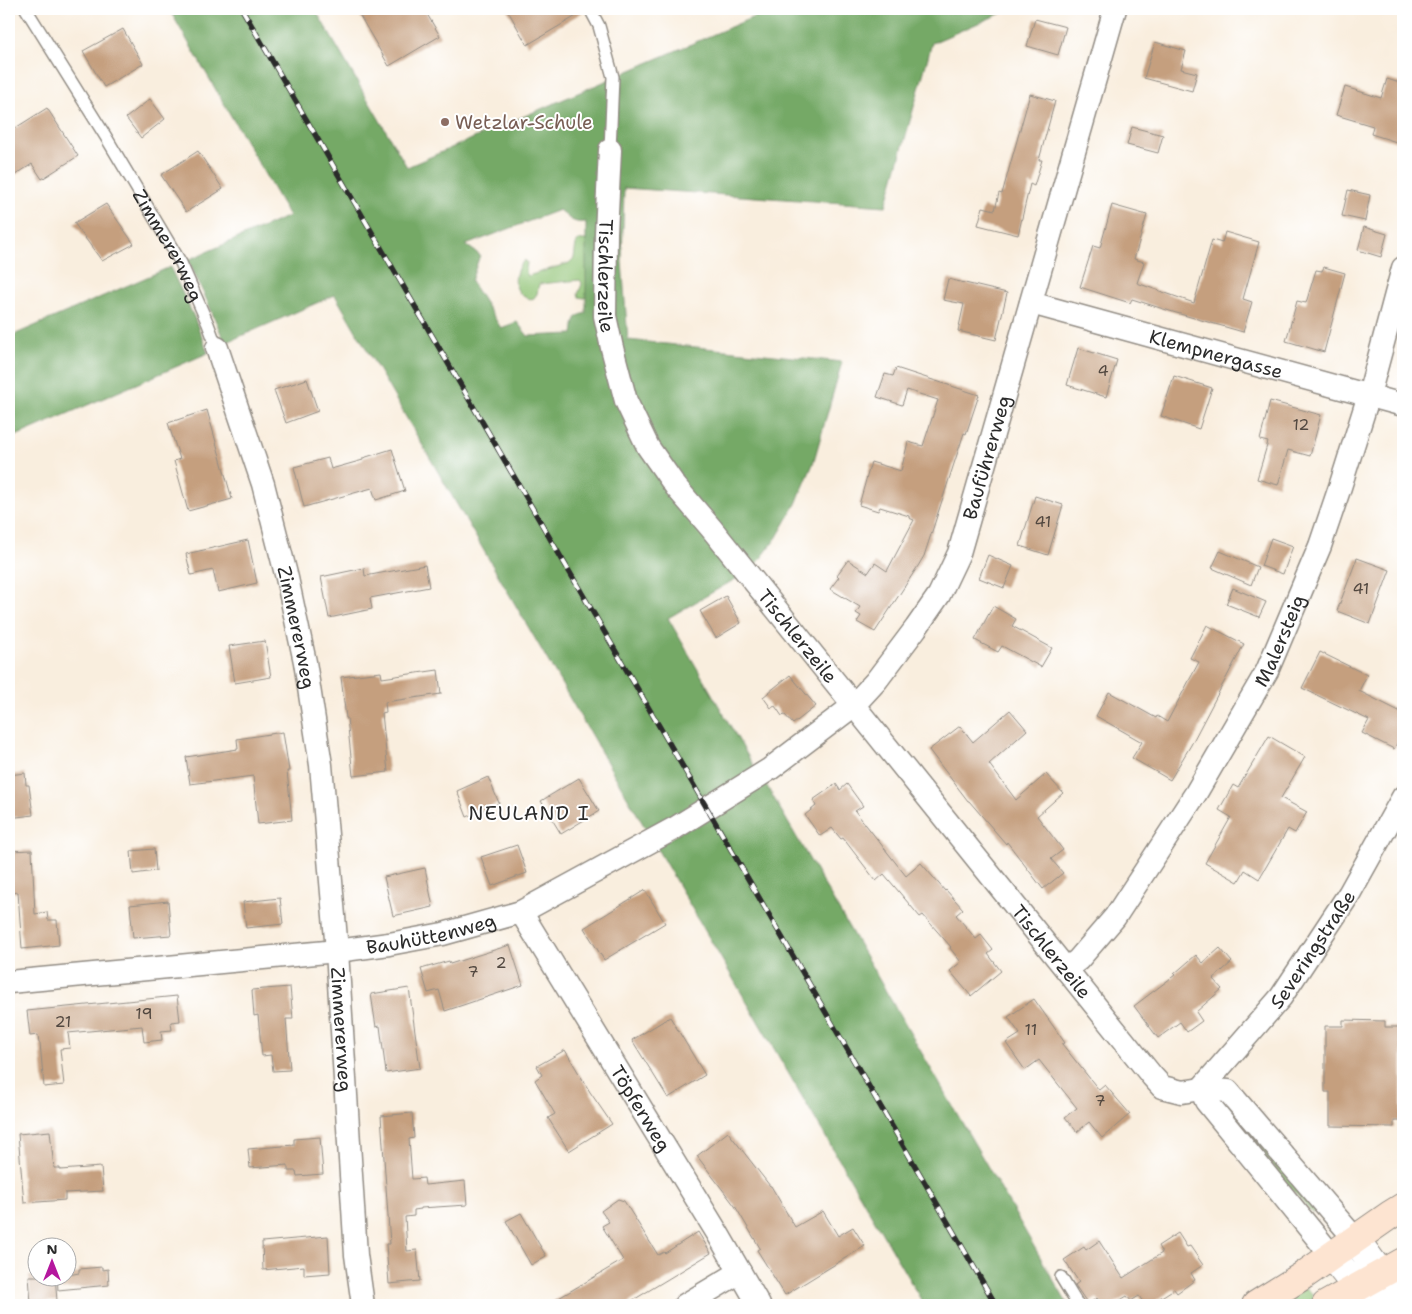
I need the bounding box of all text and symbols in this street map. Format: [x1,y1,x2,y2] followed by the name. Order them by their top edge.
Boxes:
[455,110,593,135] place label: Wetzlar-Schule
[439,116,451,128] marker: Wetzlar-Schule
[127,184,209,306] street label: Zimmererweg
[592,218,621,335] street label: Tischlerzeile
[1147,324,1286,384] street label: Klempnergasse
[1097,360,1109,381] house number: 4
[957,392,1016,522] street label: Bauführerweg
[1292,414,1310,435] house number: 12
[1034,511,1052,532] house number: 41
[272,563,322,691] street label: Zimmererweg
[1352,578,1370,599] house number: 41
[752,584,843,688] street label: Tischlerzeile
[1248,591,1311,691] street label: Malersteig
[468,800,590,826] district label: NEULAND I
[1264,885,1361,1014] street label: Severingstraße
[1006,899,1097,1004] street label: Tischlerzeile
[365,907,499,959] street label: Bauhüttenweg
[495,952,507,973] house number: 2
[467,961,479,982] house number: 7
[326,966,358,1093] street label: Zimmererweg
[135,1003,153,1024] house number: 19
[54,1011,72,1032] house number: 21
[1025,1019,1037,1040] house number: 11
[605,1060,677,1156] street label: Töpferweg
[1094,1090,1106,1111] house number: 7
[28,1236,78,1286] north arrow
[46,1240,58,1258] text: N

